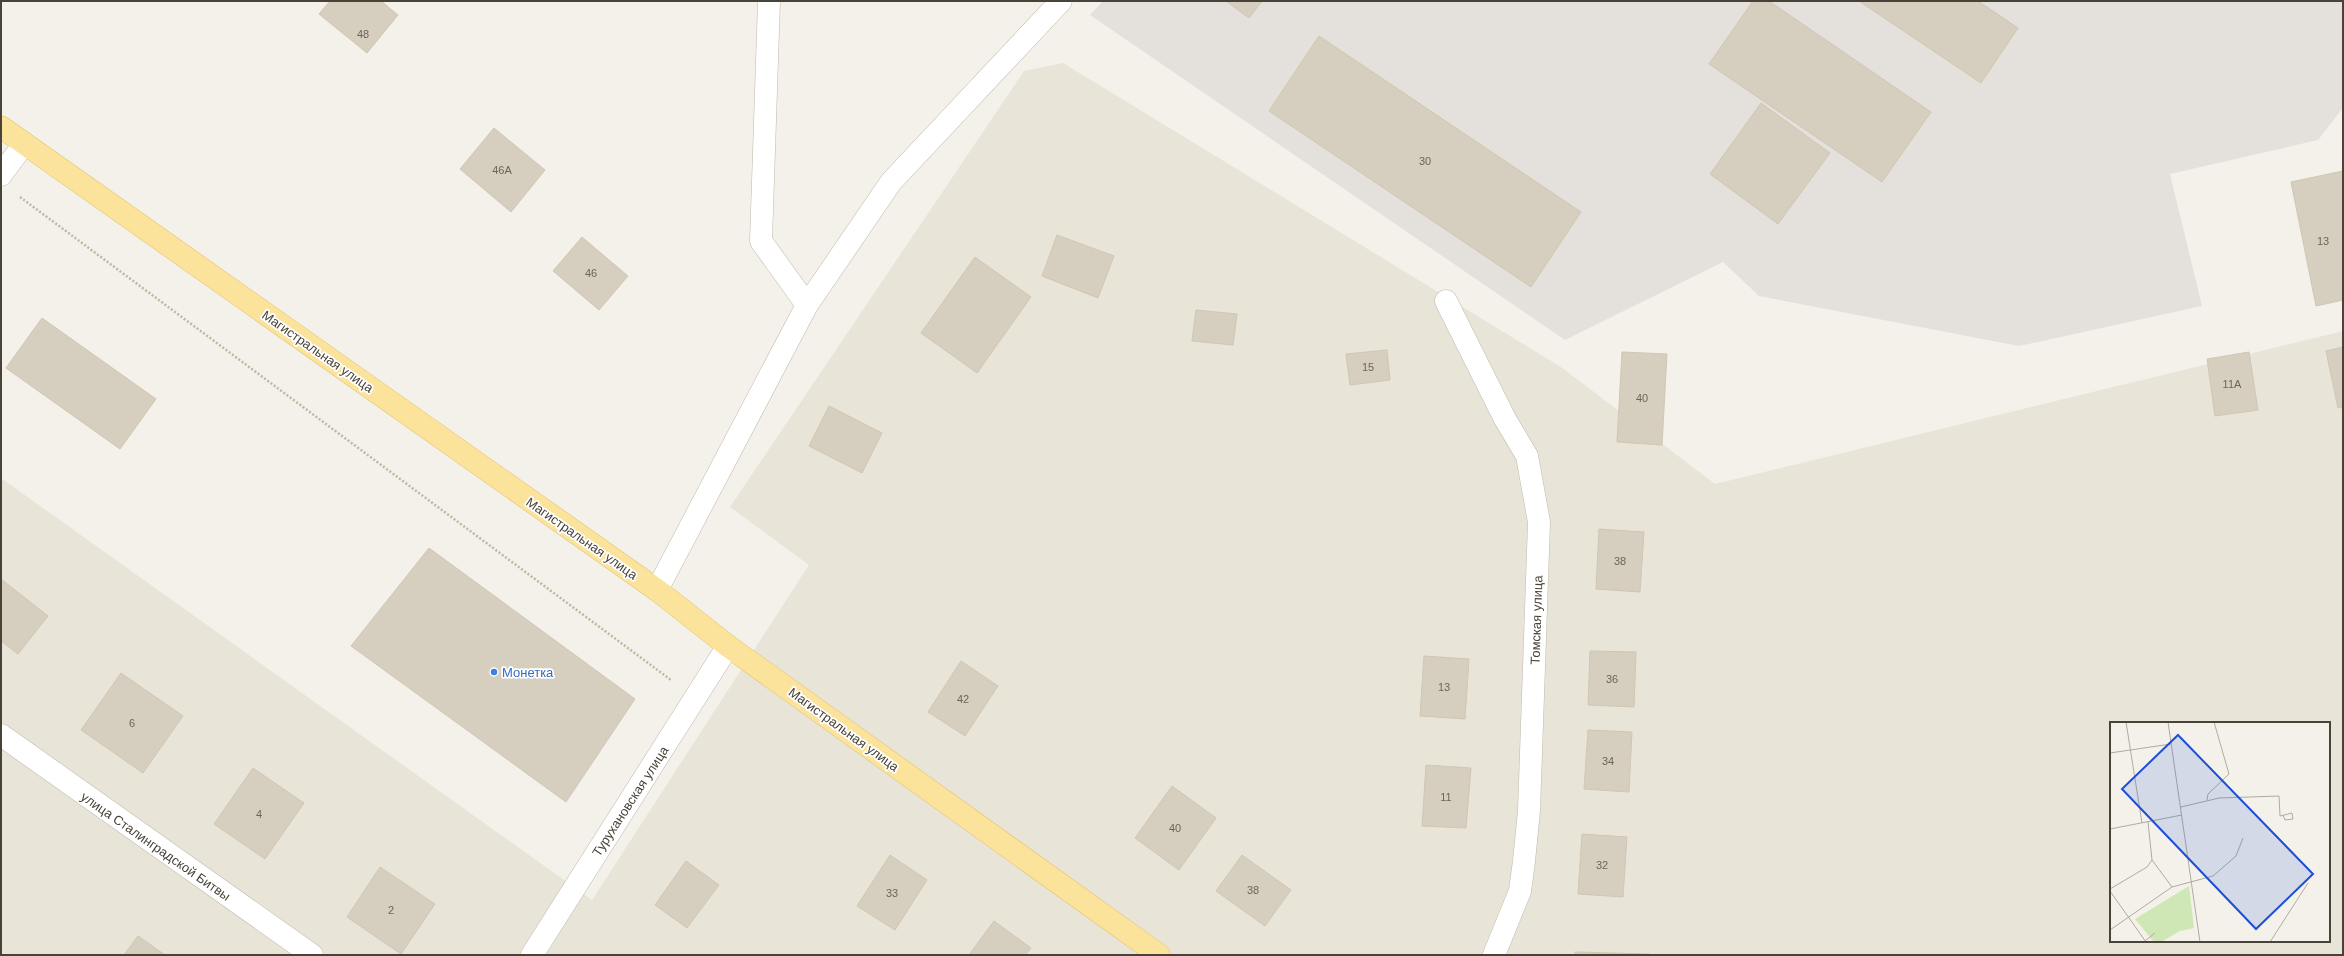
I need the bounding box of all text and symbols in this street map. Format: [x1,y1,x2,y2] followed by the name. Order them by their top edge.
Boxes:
[357,28,369,40] house number: 48
[1419,155,1431,167] house number: 30
[492,164,512,176] house number: 46А
[2317,235,2329,247] house number: 13
[585,267,597,279] house number: 46
[259,307,377,396] street label: Магистральная улица
[1362,361,1374,373] house number: 15
[2223,378,2242,390] house number: 11А
[1636,392,1648,404] house number: 40
[523,494,641,583] street label: Магистральная улица
[1614,555,1626,567] house number: 38
[1527,574,1546,665] street label: Томская улица
[502,665,554,680] place label: Монетка
[489,667,499,677] marker: Монетка
[1606,673,1618,685] house number: 36
[1438,681,1450,693] house number: 13
[786,684,902,775] street label: Магистральная улица
[957,693,969,705] house number: 42
[129,717,135,729] house number: 6
[2110,722,2330,942] inset map
[589,743,672,859] street label: Турухановская улица
[1602,755,1614,767] house number: 34
[78,789,233,904] street label: улица Сталинградской Битвы
[1440,791,1452,803] house number: 11
[256,808,262,820] house number: 4
[1169,822,1181,834] house number: 40
[1596,859,1608,871] house number: 32
[1247,884,1259,896] house number: 38
[886,887,898,899] house number: 33
[388,904,394,916] house number: 2

